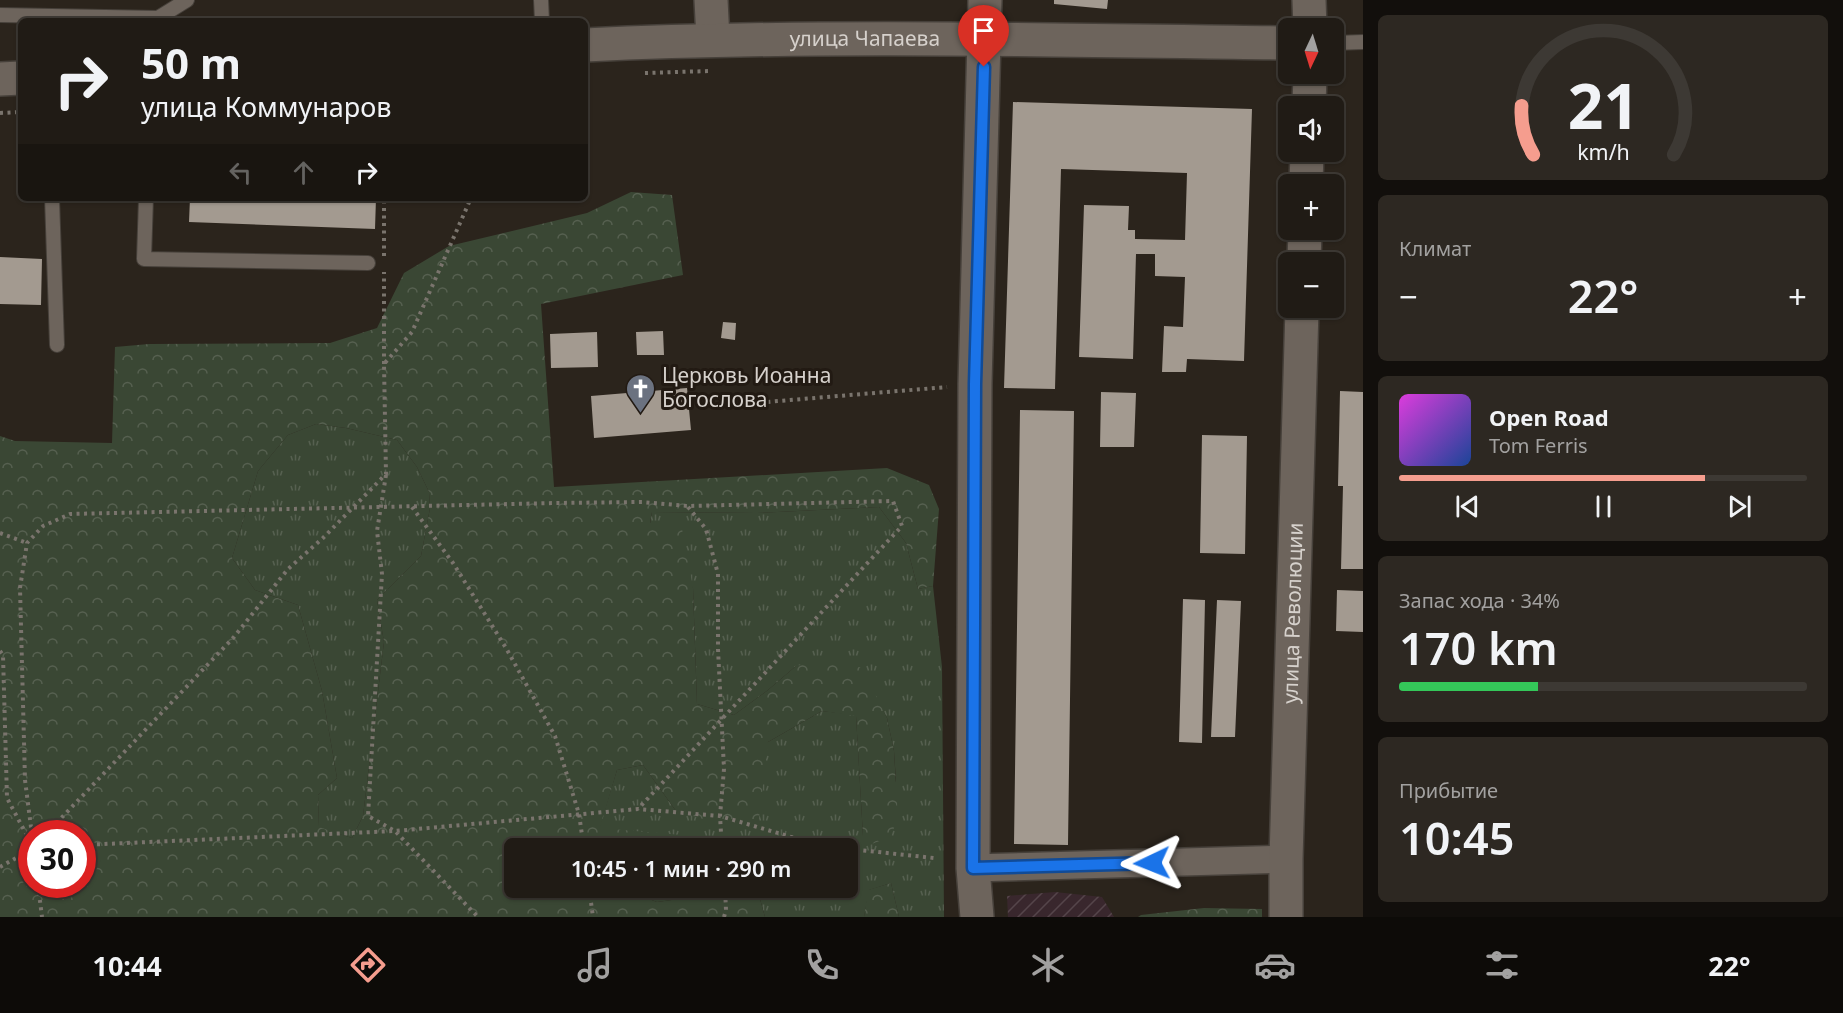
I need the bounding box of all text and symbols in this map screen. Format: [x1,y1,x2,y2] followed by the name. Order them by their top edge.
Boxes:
[958,5,1009,67] pin
[967,14,1000,47] icon: arrive
[1278,18,1344,84] north arrow
[1278,18,1344,318] map controls
[790,24,940,52] street label: улица Чапаева
[141,34,241,91] text: 50 m
[42,42,120,120] icon: right
[1567,62,1639,147] text: 21
[141,88,391,125] text: улица Коммунаров
[1278,96,1344,162] button: sound
[1577,137,1629,166] text: km/h
[224,156,257,189] icon: left
[287,156,320,189] icon: ahead
[350,156,383,189] icon: right
[1278,174,1344,240] button: +
[1399,235,1471,262] text: Климат
[1278,252,1344,318] button: −
[1568,265,1638,326] text: 22°
[1399,274,1418,319] text: −
[1788,274,1807,319] text: +
[662,361,831,413] place label: Церковь Иоанна Богослова
[625,372,657,414] church icon: Церковь Иоанна Богослова
[1489,402,1609,432] text: Open Road
[1489,432,1588,459] text: Tom Ferris
[1451,490,1484,523] icon: previous
[1587,490,1620,523] icon: pause
[1723,490,1756,523] icon: next
[1276,522,1309,704] street label: улица Революции
[1399,587,1560,614] text: Запас хода · 34%
[1399,617,1558,678] text: 170 km
[1399,777,1498,804] text: Прибытие
[1399,807,1514,868] text: 10:45
[18,820,96,898] speed limit sign: 30
[1120,831,1184,895] position arrow
[571,853,791,883] text: 10:45 · 1 мин · 290 m
[347,944,389,986] icon: directions
[574,944,616,986] icon: music
[801,944,843,986] icon: phone
[1027,944,1069,986] icon: climate
[1254,944,1296,986] icon: car
[1481,944,1523,986] icon: filters
[92,947,162,984] text: 10:44
[1708,947,1751,984] text: 22°

